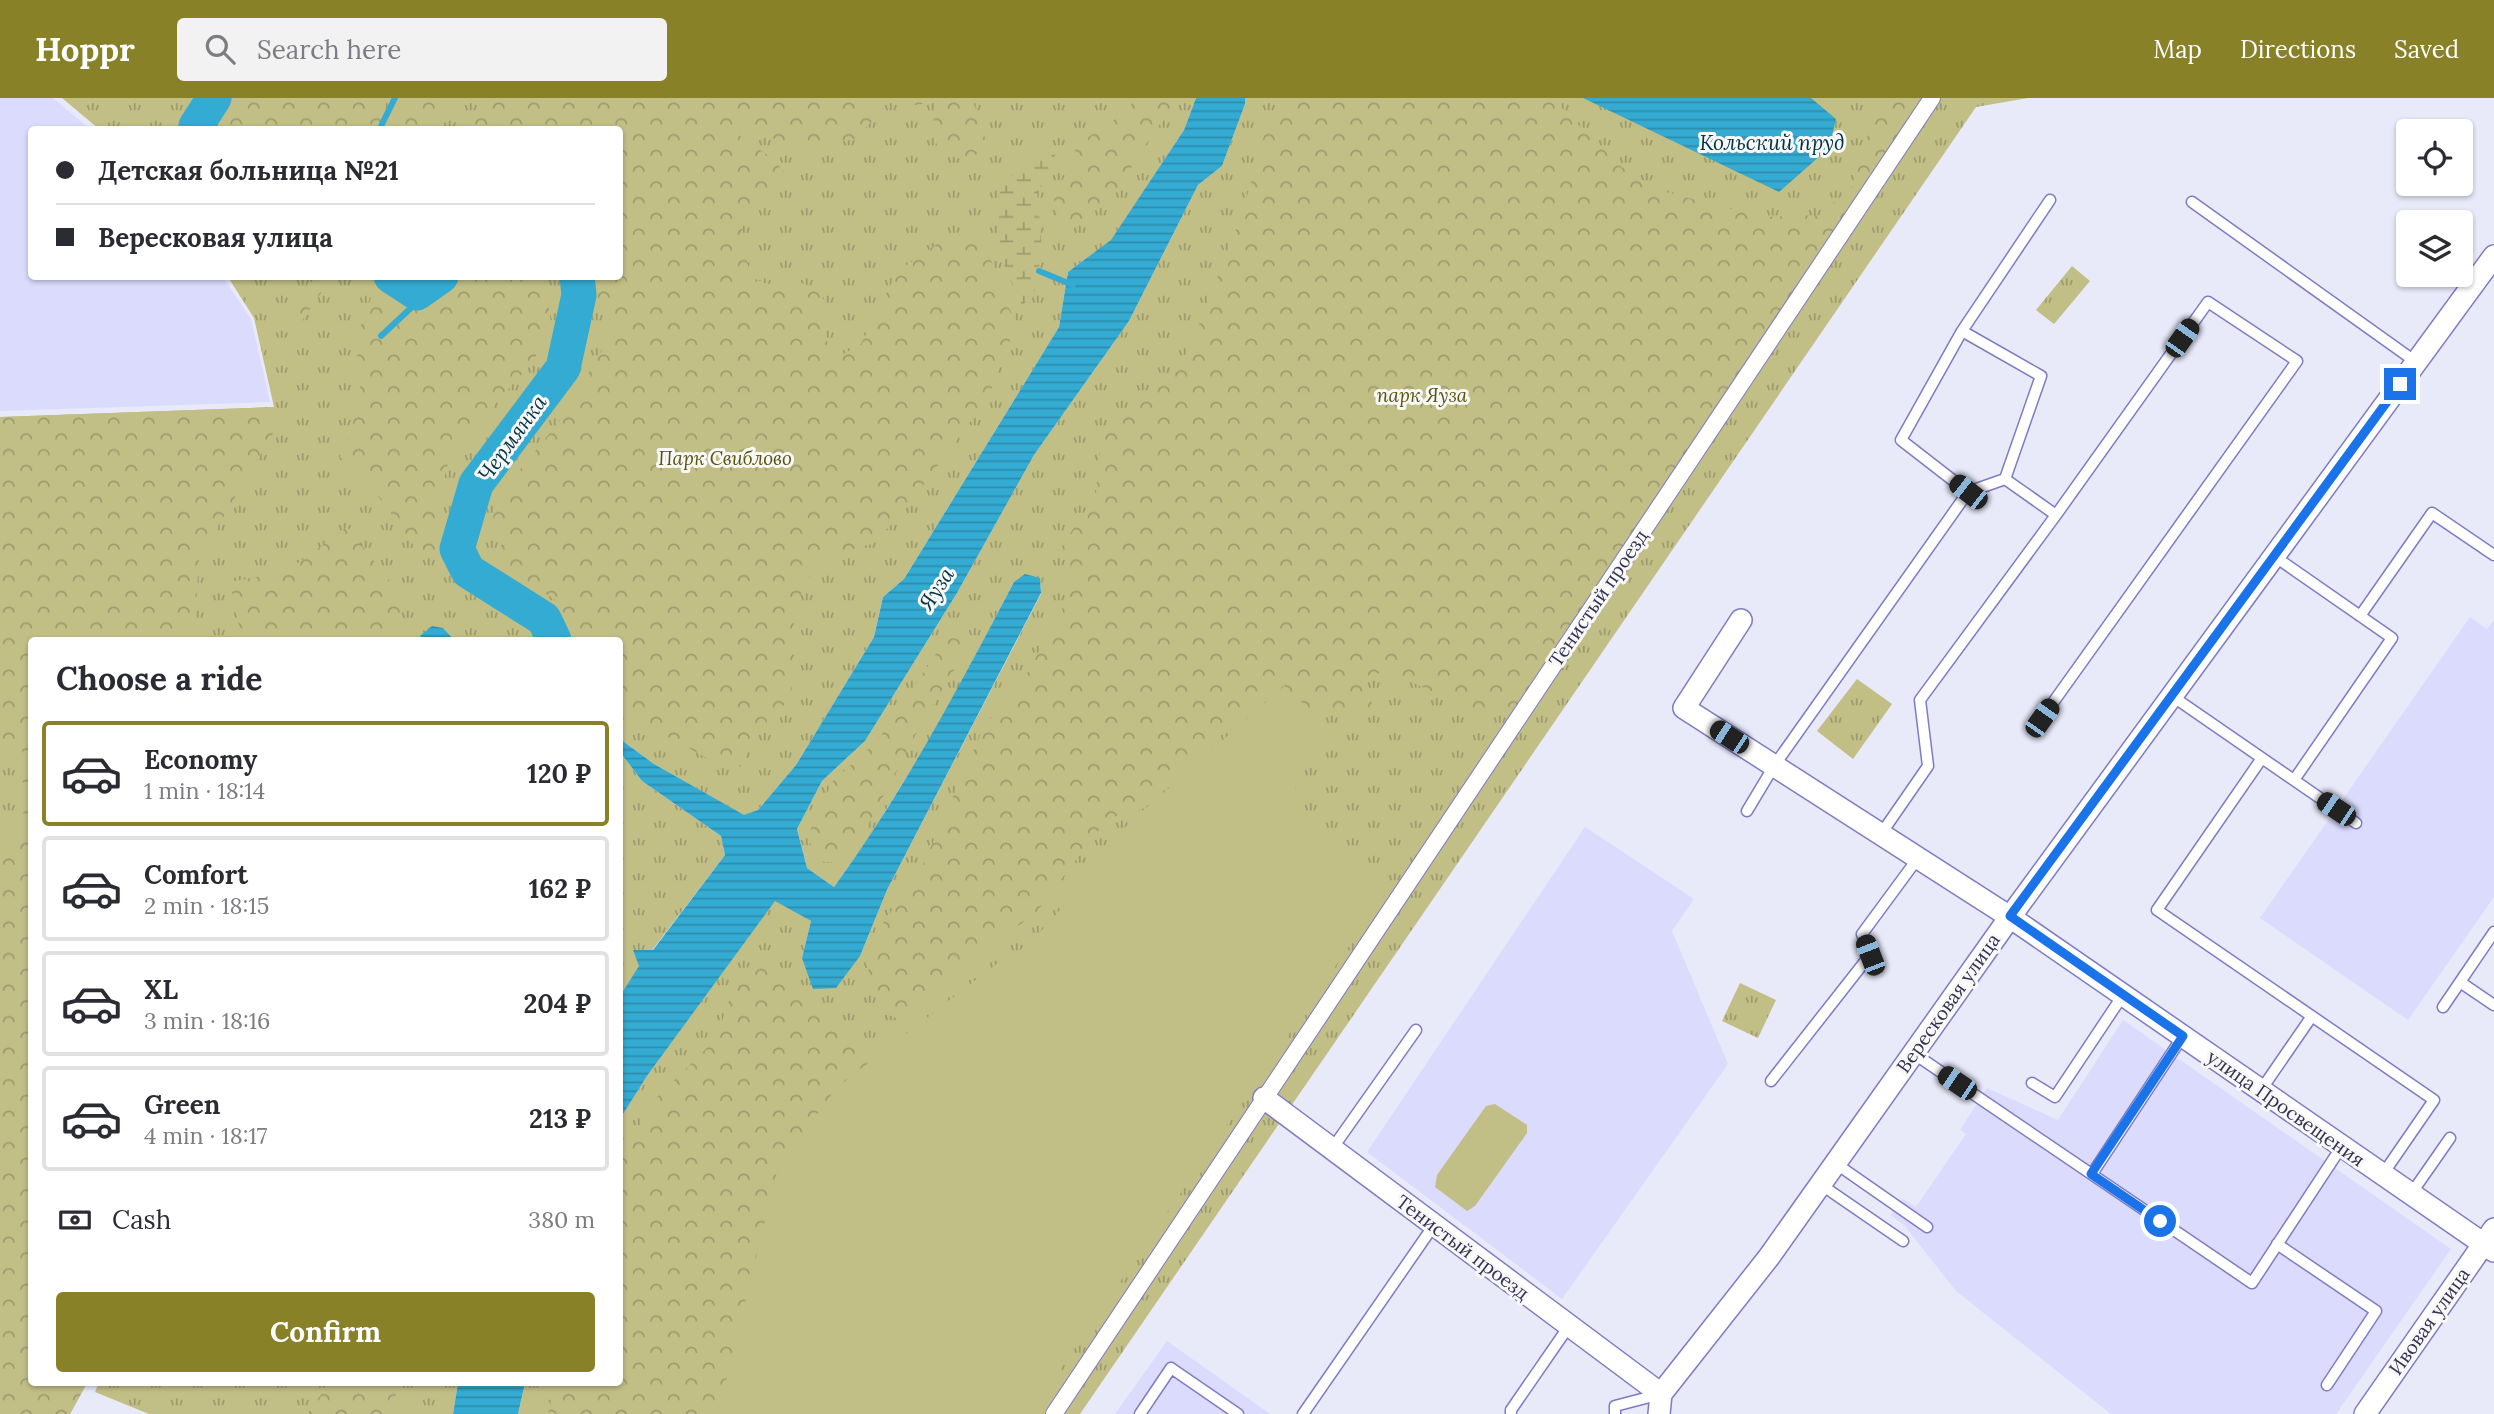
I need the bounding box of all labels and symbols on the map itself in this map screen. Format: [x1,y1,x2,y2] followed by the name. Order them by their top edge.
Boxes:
[1700,129,1844,156] water label: Кольский пруд
[2162,315,2203,361] car
[2384,368,2416,400] route end
[1377,383,1468,407] park label: парк Яуза
[472,389,553,486] water label: Чермянка
[658,446,792,470] park label: Парк Свиблово
[1945,471,1992,513] car
[1543,525,1653,671] street label: Тенистый проезд
[912,562,960,616] water label: Яуза
[2022,695,2063,741] car
[1706,717,1753,757] car
[2313,789,2360,829] car
[1891,929,2005,1077] street label: Вересковая улица
[1853,932,1888,978] car
[2202,1044,2370,1172] street label: улица Просвещения
[1934,1063,1981,1103] car
[1392,1189,1534,1305] street label: Тенистый проезд
[2144,1205,2176,1237] route start
[2383,1263,2475,1379] street label: Ивовая улица

